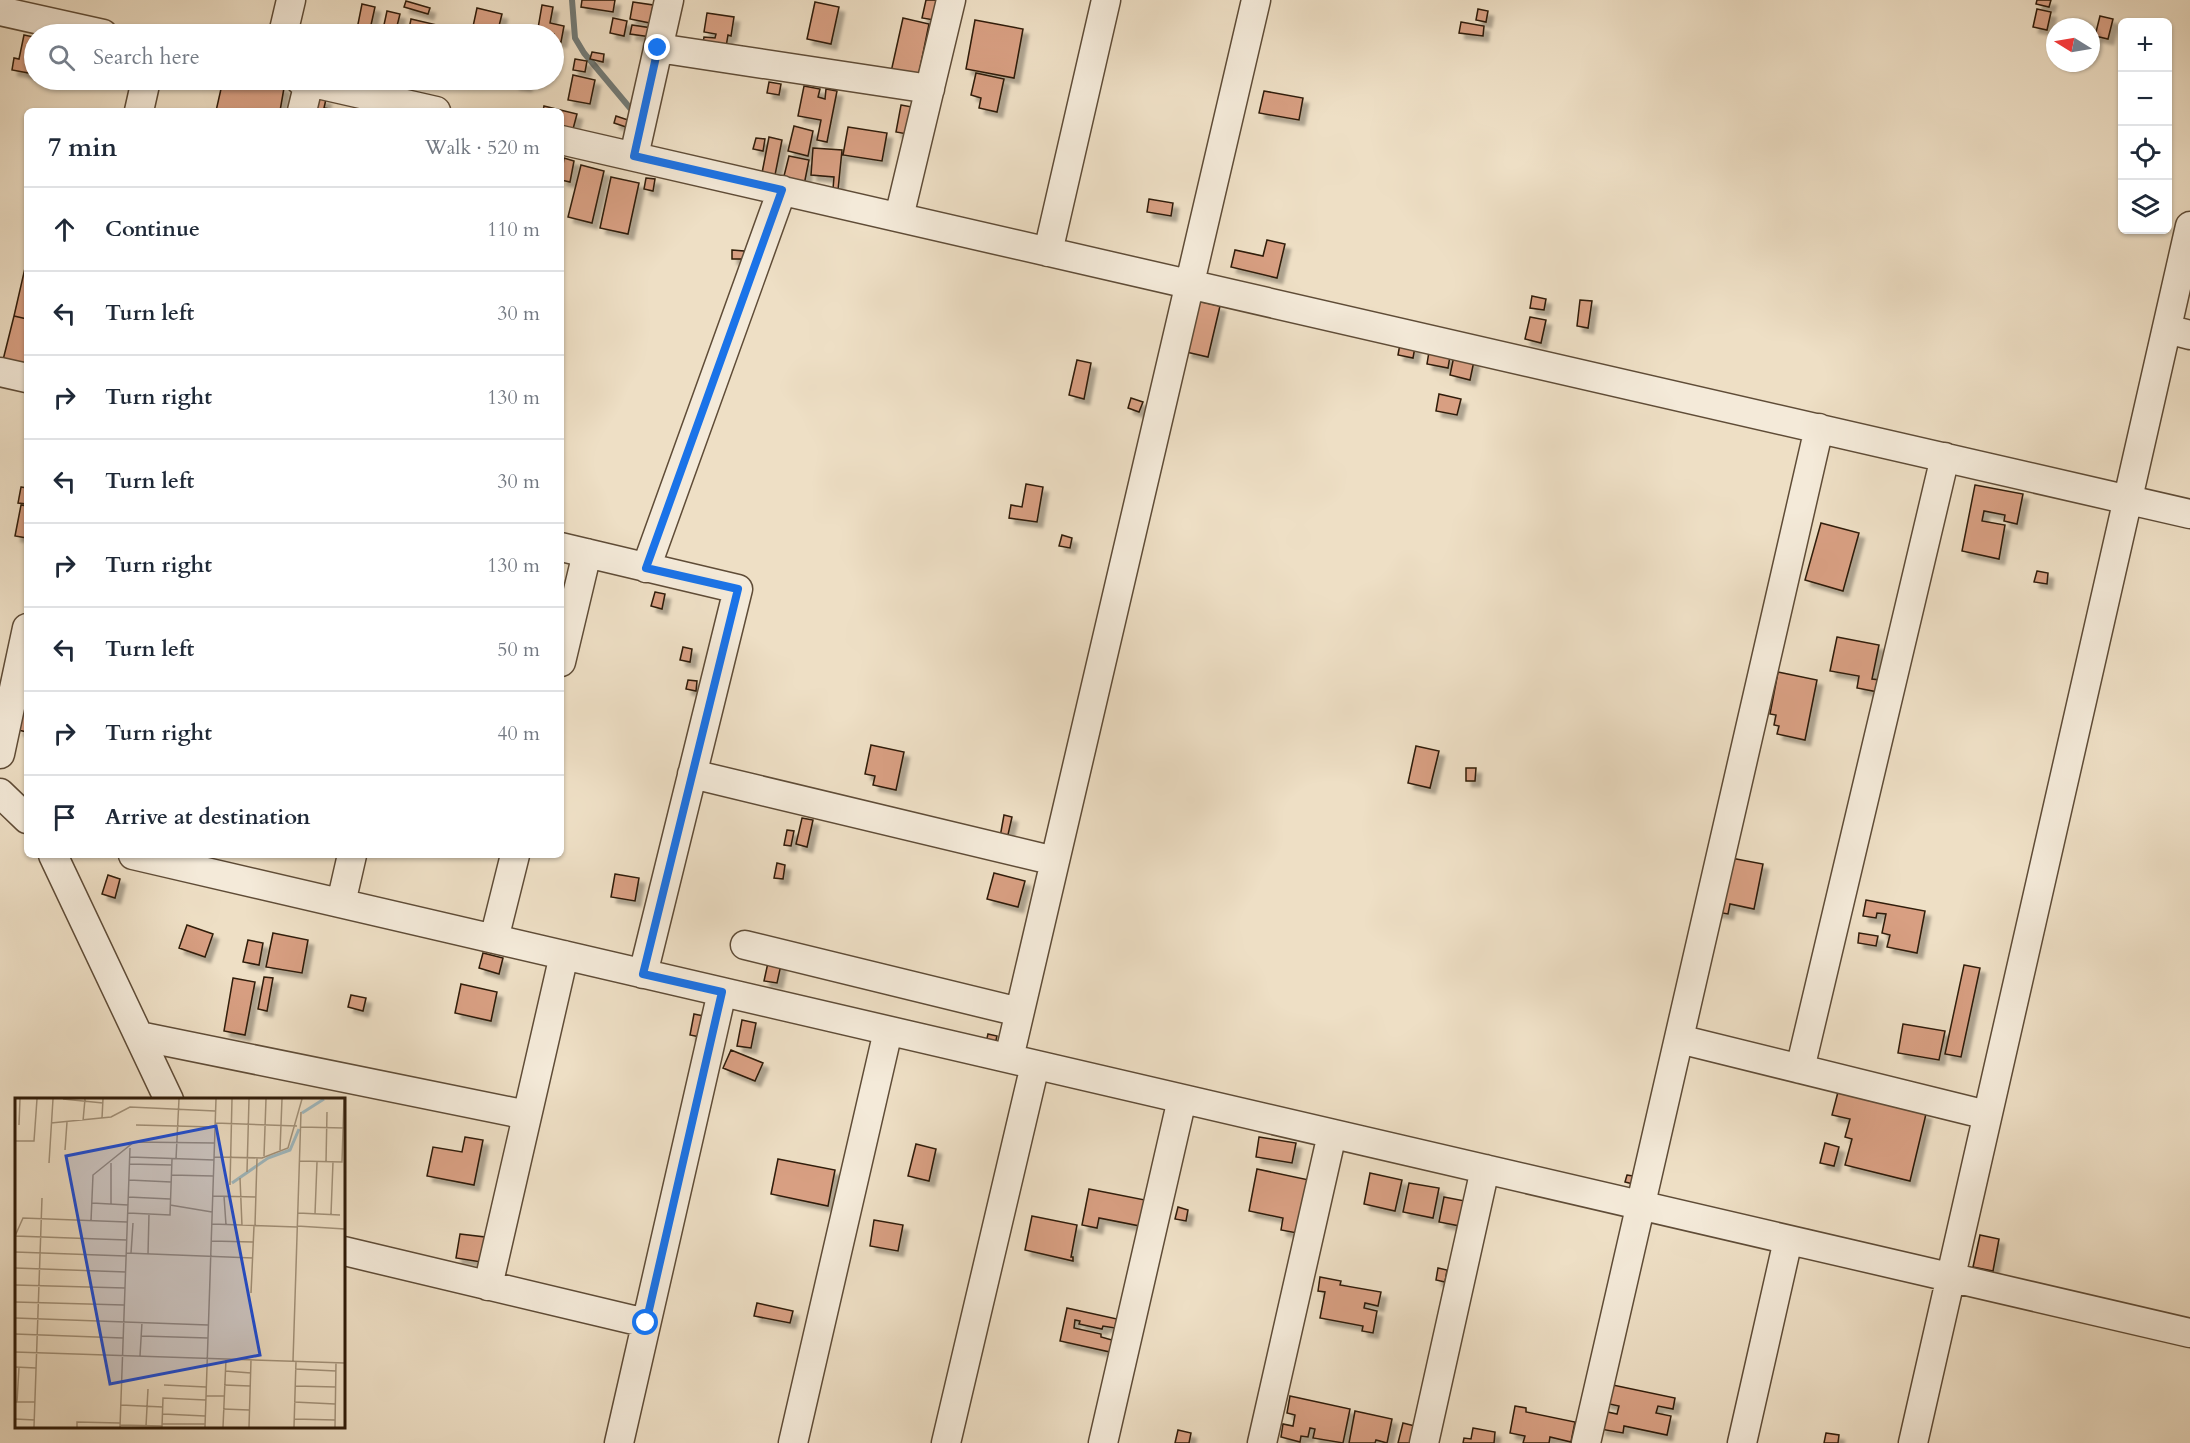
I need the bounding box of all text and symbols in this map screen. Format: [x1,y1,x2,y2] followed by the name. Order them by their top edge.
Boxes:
[2046,18,2100,72] north arrow
[2118,18,2172,234] map controls
[2118,18,2172,72] button: +
[24,24,564,90] search box
[644,34,670,60] route end
[45,41,78,74] icon: search
[93,42,200,72] text: Search here
[2118,72,2172,126] button: −
[2118,126,2172,180] button: locate
[48,130,117,165] text: 7 min
[425,134,540,161] text: Walk · 520 m
[2118,180,2172,234] button: layers
[48,213,81,246] icon: ahead
[105,214,200,244] text: Continue
[487,216,540,243] text: 110 m
[48,297,81,330] icon: left
[105,298,194,328] text: Turn left
[497,300,540,327] text: 30 m
[48,381,81,414] icon: right
[105,382,212,412] text: Turn right
[487,384,540,411] text: 130 m
[48,465,81,498] icon: left
[105,466,194,496] text: Turn left
[497,468,540,495] text: 30 m
[48,549,81,582] icon: right
[105,550,212,580] text: Turn right
[487,552,540,579] text: 130 m
[48,633,81,666] icon: left
[105,634,194,664] text: Turn left
[497,636,540,663] text: 50 m
[48,717,81,750] icon: right
[105,718,212,748] text: Turn right
[497,720,540,747] text: 40 m
[48,801,81,834] icon: arrive
[105,802,310,832] text: Arrive at destination
[15,1098,345,1428] inset map
[632,1309,658,1335] route start

